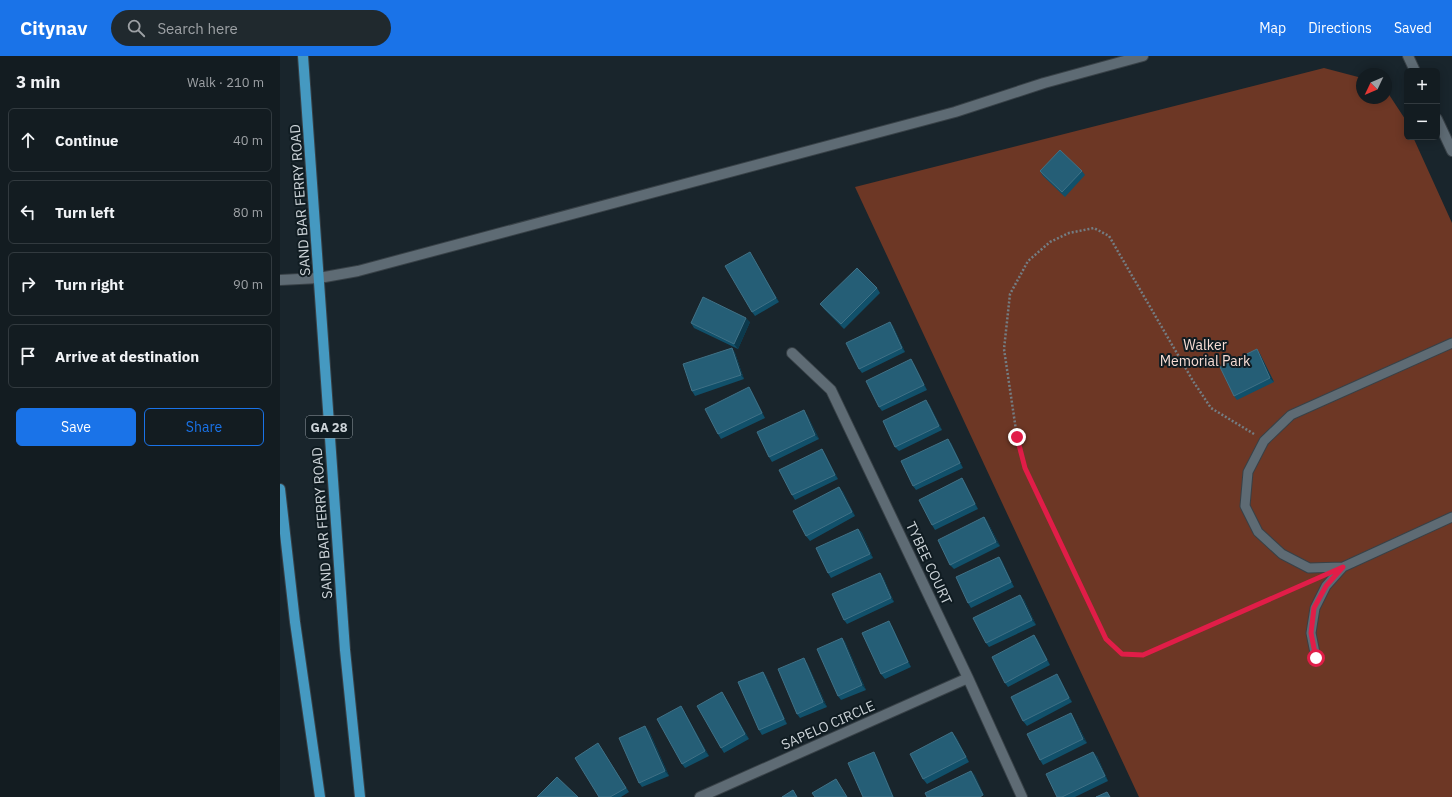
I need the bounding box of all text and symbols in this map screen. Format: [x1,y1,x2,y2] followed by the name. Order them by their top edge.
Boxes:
[111,10,391,46] search box
[20,16,87,40] text: Citynav
[125,17,147,39] icon: search
[157,19,238,38] text: Search here
[1259,19,1286,37] text: Map
[1308,19,1372,37] text: Directions
[1394,19,1432,37] text: Saved
[1356,68,1392,104] north arrow
[1404,68,1440,140] map controls
[1404,68,1440,104] button: +
[16,71,60,93] text: 3 min
[187,74,264,91] text: Walk · 210 m
[1404,104,1440,140] button: −
[286,124,314,276] street label: SAND BAR FERRY ROAD
[17,129,39,151] icon: ahead
[55,131,119,150] text: Continue
[233,132,263,149] text: 40 m
[17,201,39,223] icon: left
[55,203,115,222] text: Turn left
[233,204,263,221] text: 80 m
[17,273,39,295] icon: right
[55,275,124,294] text: Turn right
[233,276,263,293] text: 90 m
[1160,336,1251,370] park label: Walker Memorial Park
[17,345,39,367] icon: arrive
[55,347,199,366] text: Arrive at destination
[16,408,136,446] button: Save
[144,408,264,446] button: Share
[306,416,352,438] road number: GA 28
[1008,428,1026,446] route end
[308,447,336,599] street label: SAND BAR FERRY ROAD
[902,519,956,607] street label: TYBEE COURT
[1307,649,1325,667] route start
[778,696,878,754] street label: SAPELO CIRCLE

